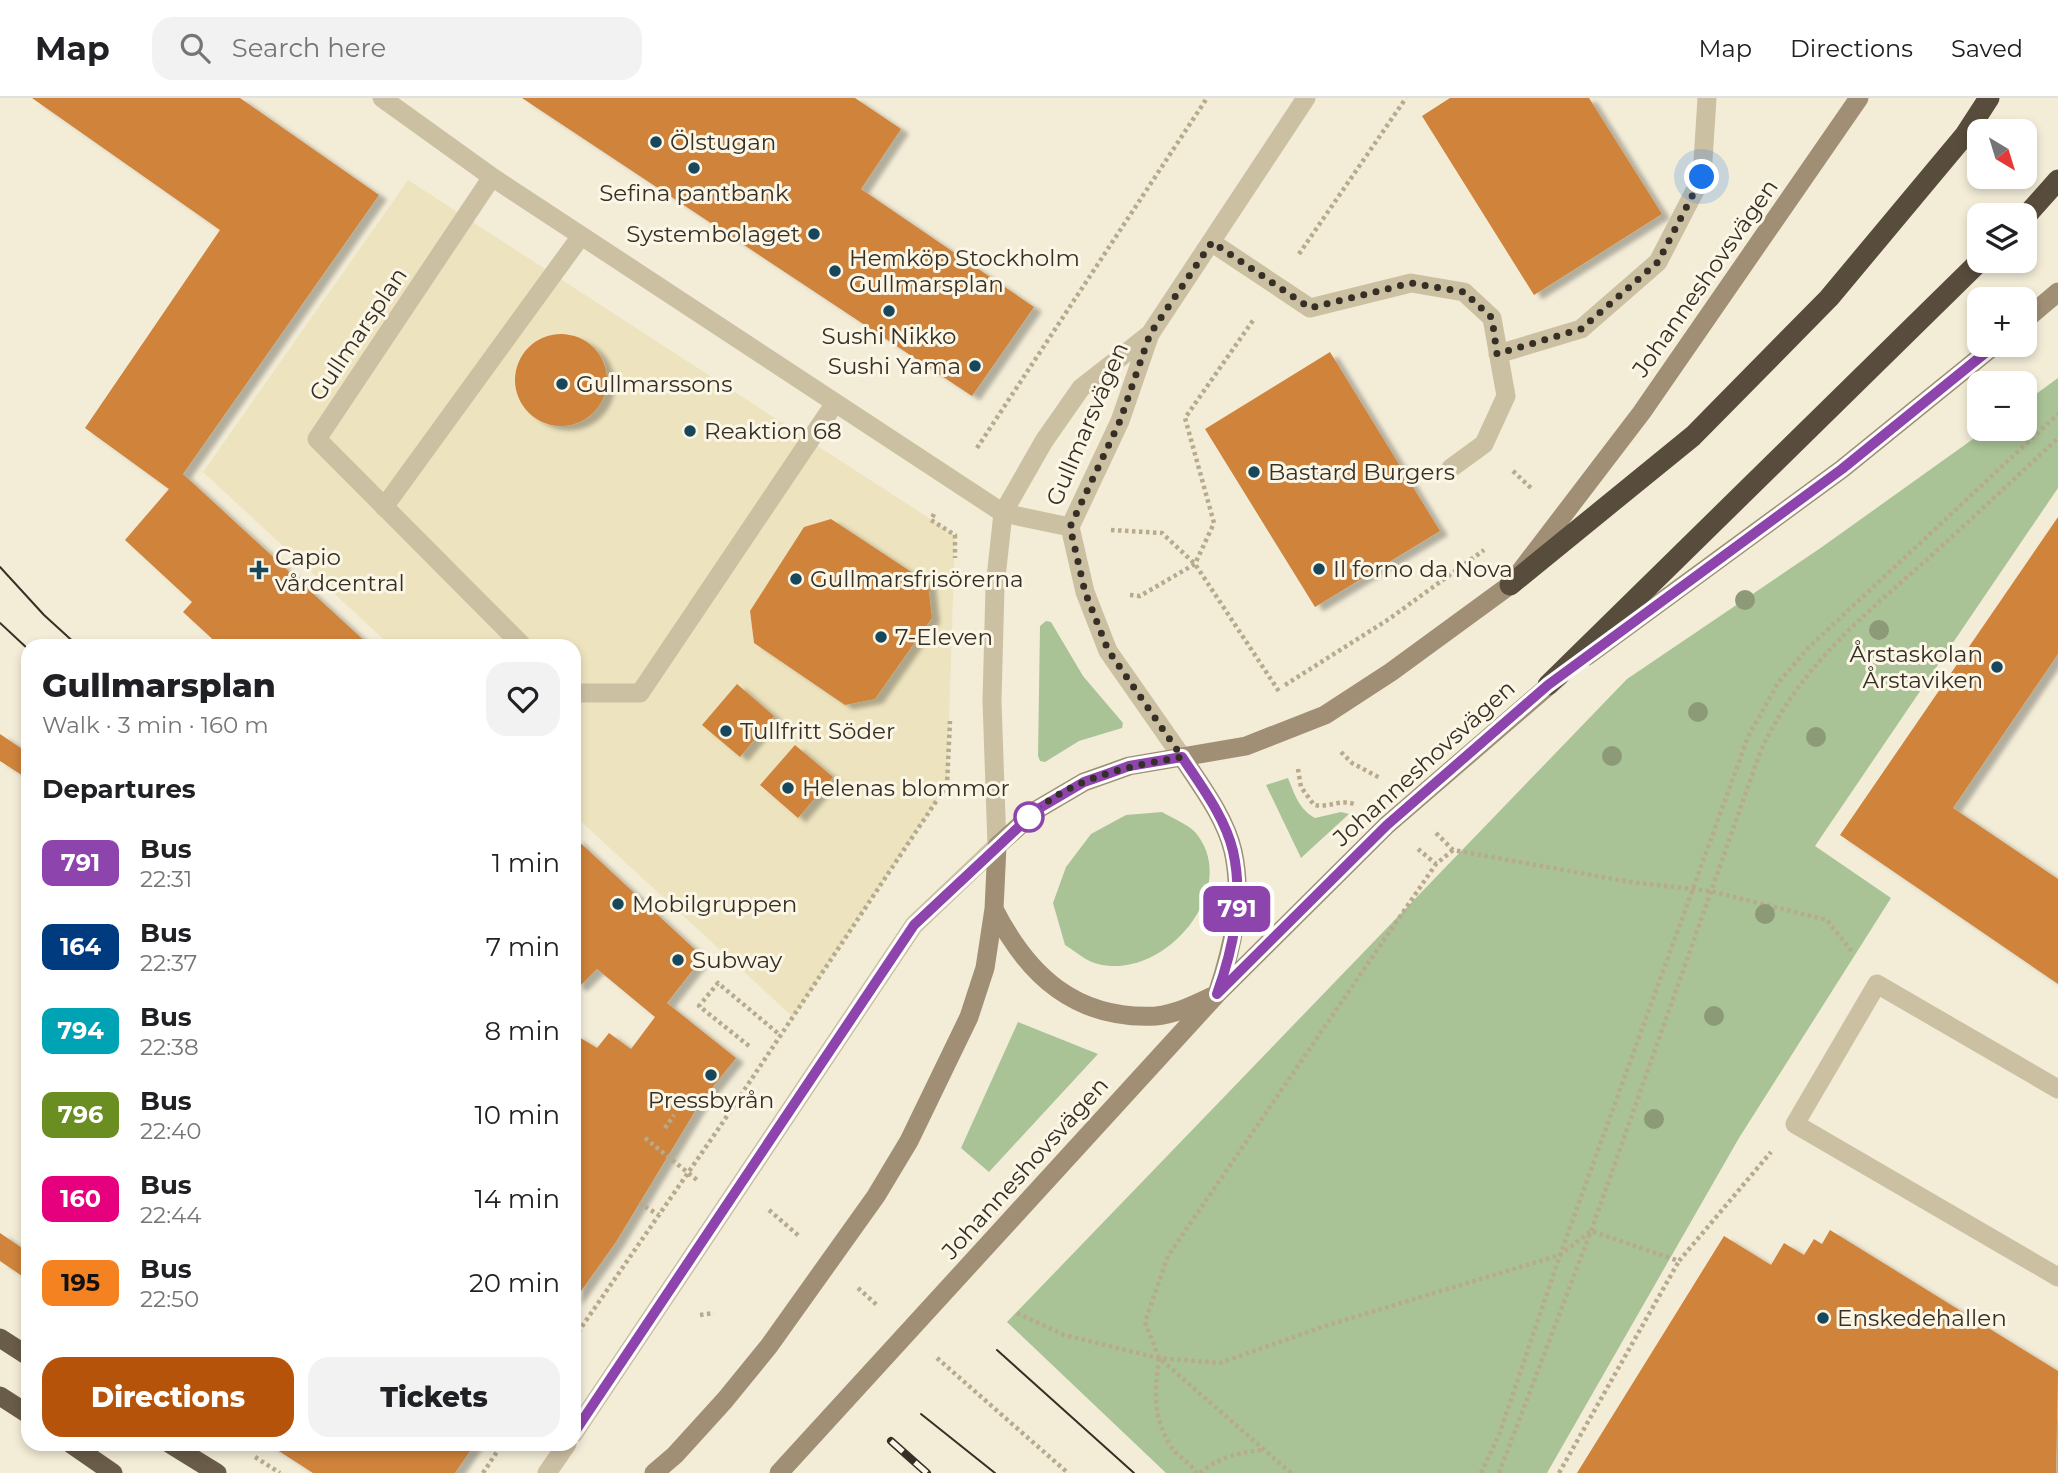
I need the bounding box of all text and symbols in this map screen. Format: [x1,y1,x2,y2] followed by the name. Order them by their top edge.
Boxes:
[152,17,642,80] search box
[35,28,110,68] text: Map
[176,29,214,67] icon: search
[232,32,386,64] text: Search here
[1699,34,1752,63] text: Map
[1790,34,1913,63] text: Directions
[1951,34,2023,63] text: Saved
[1967,119,2037,189] north arrow
[1967,119,2037,441] map controls
[670,128,776,156] place label: Ölstugan
[648,134,664,150] marker: Ölstugan
[1684,159,1719,194] your location
[686,160,702,176] marker: Sefina pantbank
[1626,174,1784,383] street label: Johanneshovsvägen
[599,179,789,207] place label: Sefina pantbank
[1967,203,2037,273] button: layers
[626,220,800,248] place label: Systembolaget
[806,226,822,242] marker: Systembolaget
[849,244,1080,298] place label: Hemköp Stockholm Gullmarsplan
[303,262,413,406] street label: Gullmarsplan
[827,263,843,279] marker: Hemköp Stockholm Gullmarsplan
[1967,287,2037,357] button: +
[881,303,897,319] marker: Sushi Nikko
[822,322,956,350] place label: Sushi Nikko
[1040,338,1134,510] street label: Gullmarsvägen
[828,352,961,380] place label: Sushi Yama
[967,358,983,374] marker: Sushi Yama
[576,370,732,398] place label: Gullmarssons
[1967,371,2037,441] button: −
[554,376,570,392] marker: Gullmarssons
[704,417,842,445] place label: Reaktion 68
[682,423,698,439] marker: Reaktion 68
[1268,458,1455,486] place label: Bastard Burgers
[1246,464,1262,480] marker: Bastard Burgers
[275,543,405,597] place label: Capio vårdcentral
[1333,555,1513,583] place label: Il forno da Nova
[249,560,269,580] marker: Capio vårdcentral
[1311,561,1327,577] marker: Il forno da Nova
[810,565,1024,593] place label: Gullmarsfrisörerna
[788,571,804,587] marker: Gullmarsfrisörerna
[895,623,993,651] place label: 7-Eleven
[873,629,889,645] marker: 7-Eleven
[1849,640,1983,694] place label: Årstaskolan Årstaviken
[1989,659,2005,675] marker: Årstaskolan Årstaviken
[486,662,560,736] button: heart
[42,665,276,705] text: Gullmarsplan
[1327,674,1521,853] street label: Johanneshovsvägen
[42,711,269,739] text: Walk · 3 min · 160 m
[740,717,895,745] place label: Tullfritt Söder
[718,723,734,739] marker: Tullfritt Söder
[42,773,196,805] text: Departures
[802,774,1010,802] place label: Helenas blommor
[780,780,796,796] marker: Helenas blommor
[1014,802,1044,832] unlabelled marker
[140,833,192,865] text: Bus
[492,847,560,879] text: 1 min
[61,848,100,877] text: 791
[140,865,192,893] text: 22:31
[1197,886,1277,932] line badge: 791
[632,890,797,918] place label: Mobilgruppen
[1217,894,1257,923] text: 791
[610,896,626,912] marker: Mobilgruppen
[140,917,192,949] text: Bus
[486,931,560,963] text: 7 min
[60,932,101,961] text: 164
[692,946,783,974] place label: Subway
[140,949,197,977] text: 22:37
[670,952,686,968] marker: Subway
[140,1001,192,1033] text: Bus
[484,1015,560,1047] text: 8 min
[57,1016,104,1045] text: 794
[140,1033,199,1061] text: 22:38
[703,1067,719,1083] marker: Pressbyrån
[935,1071,1114,1265] street label: Johanneshovsvägen
[140,1085,192,1117] text: Bus
[648,1086,774,1114] place label: Pressbyrån
[474,1099,560,1131] text: 10 min
[58,1100,103,1129] text: 796
[140,1117,201,1145] text: 22:40
[140,1169,192,1201] text: Bus
[474,1183,560,1215] text: 14 min
[60,1184,101,1213] text: 160
[140,1201,201,1229] text: 22:44
[140,1253,192,1285] text: Bus
[469,1267,560,1299] text: 20 min
[61,1268,100,1297] text: 195
[140,1285,199,1313] text: 22:50
[1837,1304,2007,1332] place label: Enskedehallen
[1815,1310,1831,1326] marker: Enskedehallen
[42,1357,294,1437] button: Directions
[308,1357,560,1437] button: Tickets

